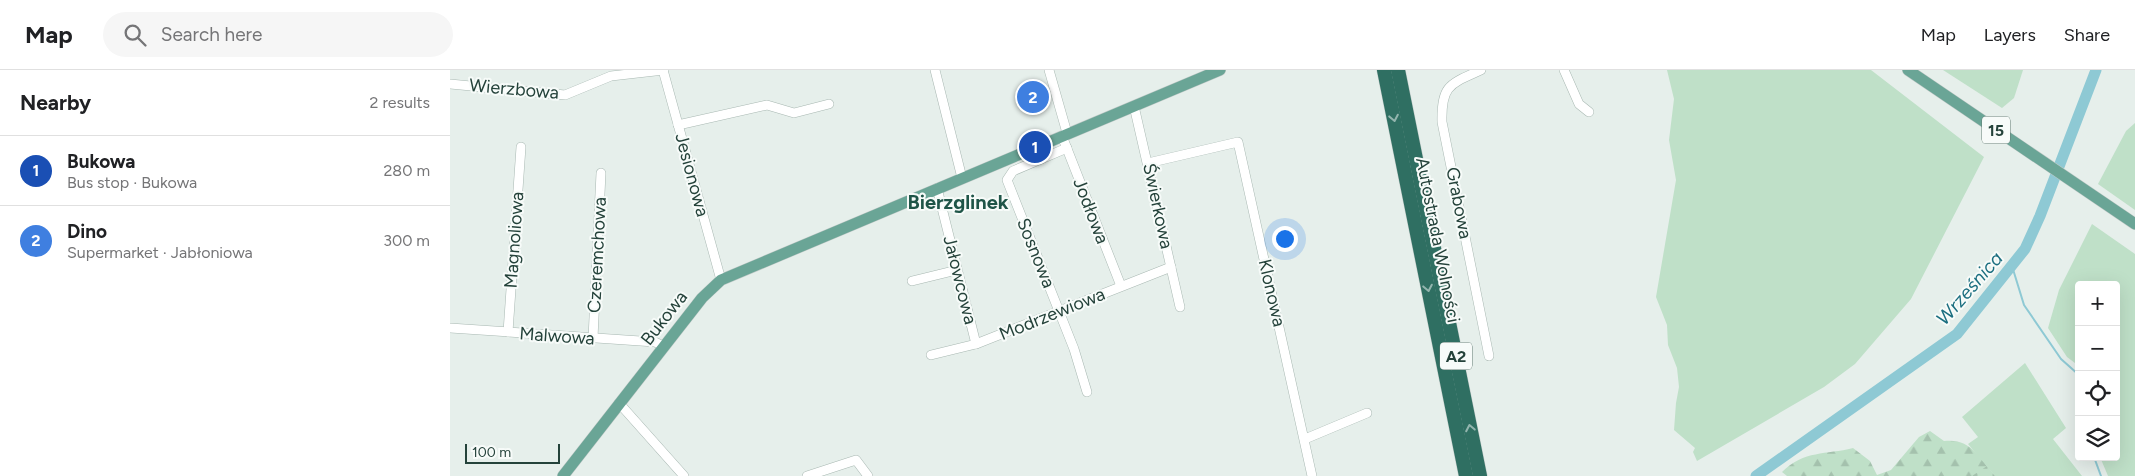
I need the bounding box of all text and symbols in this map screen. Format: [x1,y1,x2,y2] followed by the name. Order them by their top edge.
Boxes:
[103,12,453,57] search box
[25,20,73,49] text: Map
[121,21,149,49] icon: search
[161,23,262,46] text: Search here
[1921,24,1956,46] text: Map
[1984,24,2036,46] text: Layers
[2064,24,2110,46] text: Share
[468,74,560,104] street label: Wierzbowa
[1017,78,1049,116] pin: 2
[20,90,91,115] text: Nearby
[370,93,430,112] text: 2 results
[1388,113,1399,122] one-way arrow
[1982,116,2010,144] road number: 15
[1019,128,1051,166] pin: 1
[670,131,714,219] street label: Jesionowa
[67,150,135,173] text: Bukowa
[1411,156,1465,324] street label: Autostrada Wolności
[33,161,39,180] text: 1
[383,161,430,180] text: 280 m
[1138,161,1178,251] street label: Świerkowa
[1441,165,1477,241] street label: Grabowa
[67,173,197,192] text: Bus stop · Bukowa
[1068,175,1114,247] street label: Jodłowa
[907,190,1009,214] district label: Bierzglinek
[500,191,528,289] street label: Magnoliowa
[583,197,611,313] street label: Czeremchowa
[1012,215,1060,291] street label: Sosnowa
[67,220,107,243] text: Dino
[1272,226,1298,252] your location
[31,231,41,250] text: 2
[383,231,430,250] text: 300 m
[938,233,982,327] street label: Jałowcowa
[67,243,253,262] text: Supermarket · Jabłoniowa
[1931,247,2008,330] water label: Wrześnica
[1254,257,1290,329] street label: Klonowa
[2075,281,2120,461] map controls
[2075,281,2120,326] button: +
[996,283,1108,345] street label: Modrzewiowa
[1422,283,1433,292] one-way arrow
[636,286,692,350] street label: Bukowa
[519,322,595,350] street label: Malwowa
[2075,326,2120,371] button: −
[1440,342,1472,370] road number: A2
[2075,371,2120,416] button: locate
[2075,416,2120,461] button: layers
[1466,424,1476,433] one-way arrow
[465,441,560,464] scale bar
[472,444,511,461] text: 100 m

